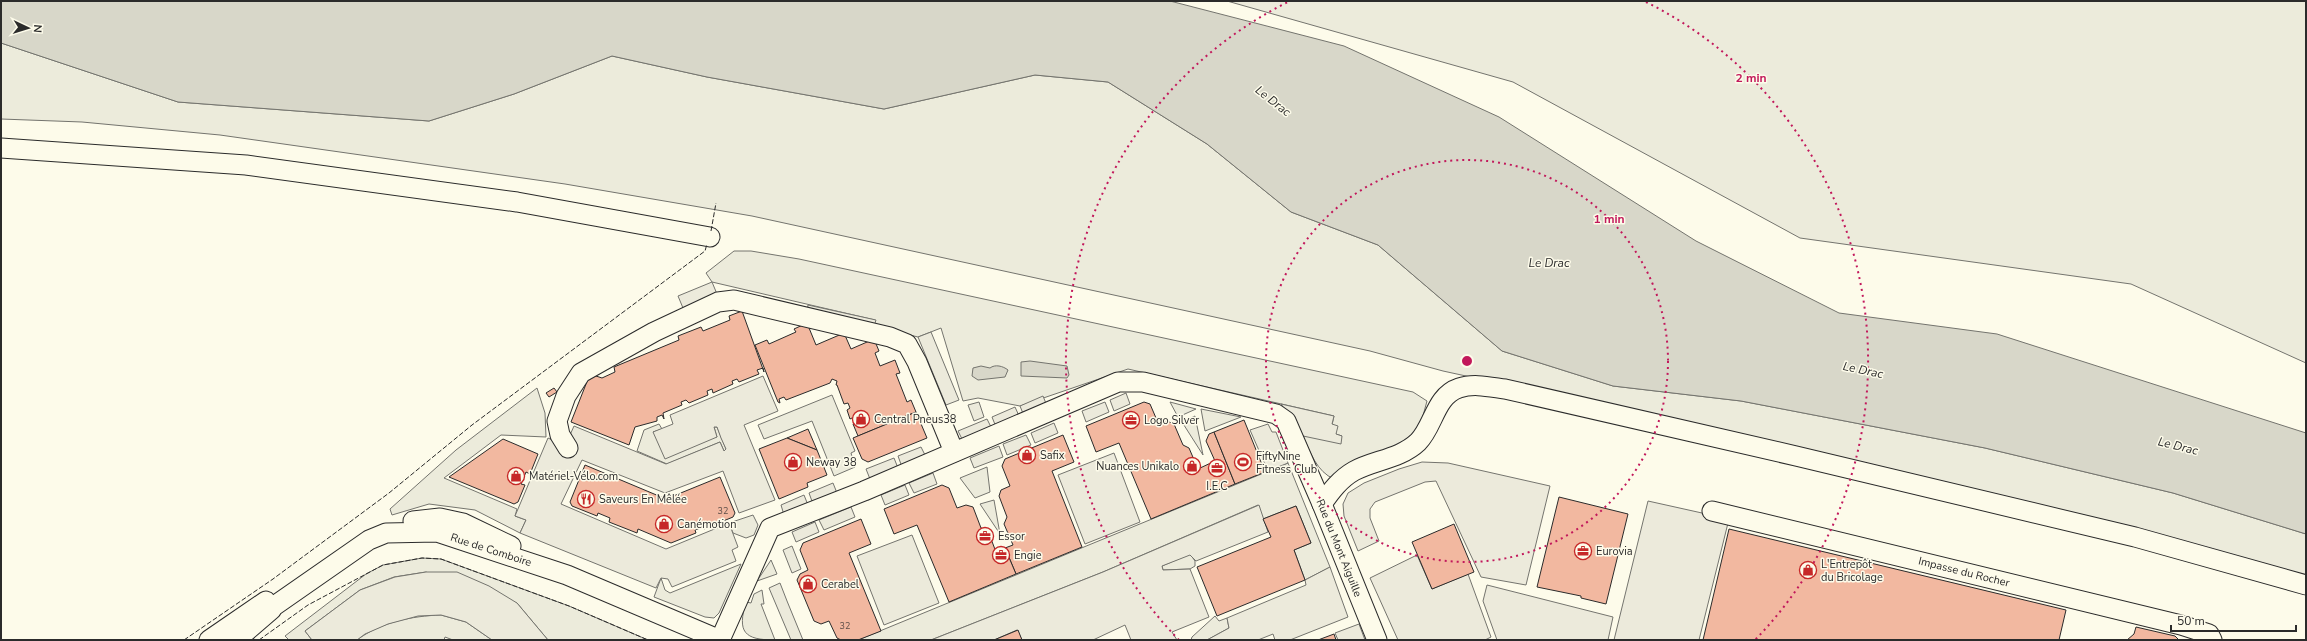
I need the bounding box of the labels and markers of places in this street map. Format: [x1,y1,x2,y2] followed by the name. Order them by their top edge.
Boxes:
[1460,354,1474,368] centre of rings
[851,409,871,429] shop icon: Central Pneus38
[1121,410,1141,430] office icon: Logo Silver
[874,412,957,427] place label: Central Pneus38
[1144,413,1199,428] place label: Logo Silver
[1017,445,1037,465] shop icon: Safix
[1040,448,1065,463] place label: Safix
[1256,449,1317,477] place label: FiftyNine Fitness Club
[783,452,803,472] shop icon: Neway 38
[1233,452,1253,472] sports icon: FiftyNine Fitness Club
[806,455,857,470] place label: Neway 38
[1182,456,1202,476] shop icon: Nuances Unikalo
[1207,458,1227,478] office icon: I.E.C
[1096,459,1179,474] place label: Nuances Unikalo
[506,466,526,486] shop icon: Matériel-Vélo.com
[529,469,618,484] place label: Matériel-Vélo.com
[1206,479,1228,494] place label: I.E.C
[576,489,596,509] restaurant icon: Saveurs En Mêlée
[599,492,687,507] place label: Saveurs En Mêlée
[654,514,674,534] shop icon: Canémotion
[677,517,736,532] place label: Canémotion
[975,526,995,546] office icon: Essor
[998,529,1025,544] place label: Essor
[1573,541,1593,561] office icon: Eurovia
[1596,544,1633,559] place label: Eurovia
[991,545,1011,565] office icon: Engie
[1014,548,1042,563] place label: Engie
[1821,557,1883,585] place label: L'Entrepôt du Bricolage
[1798,560,1818,580] shop icon: L'Entrepôt du Bricolage
[798,574,818,594] shop icon: Cerabel
[821,577,860,592] place label: Cerabel

